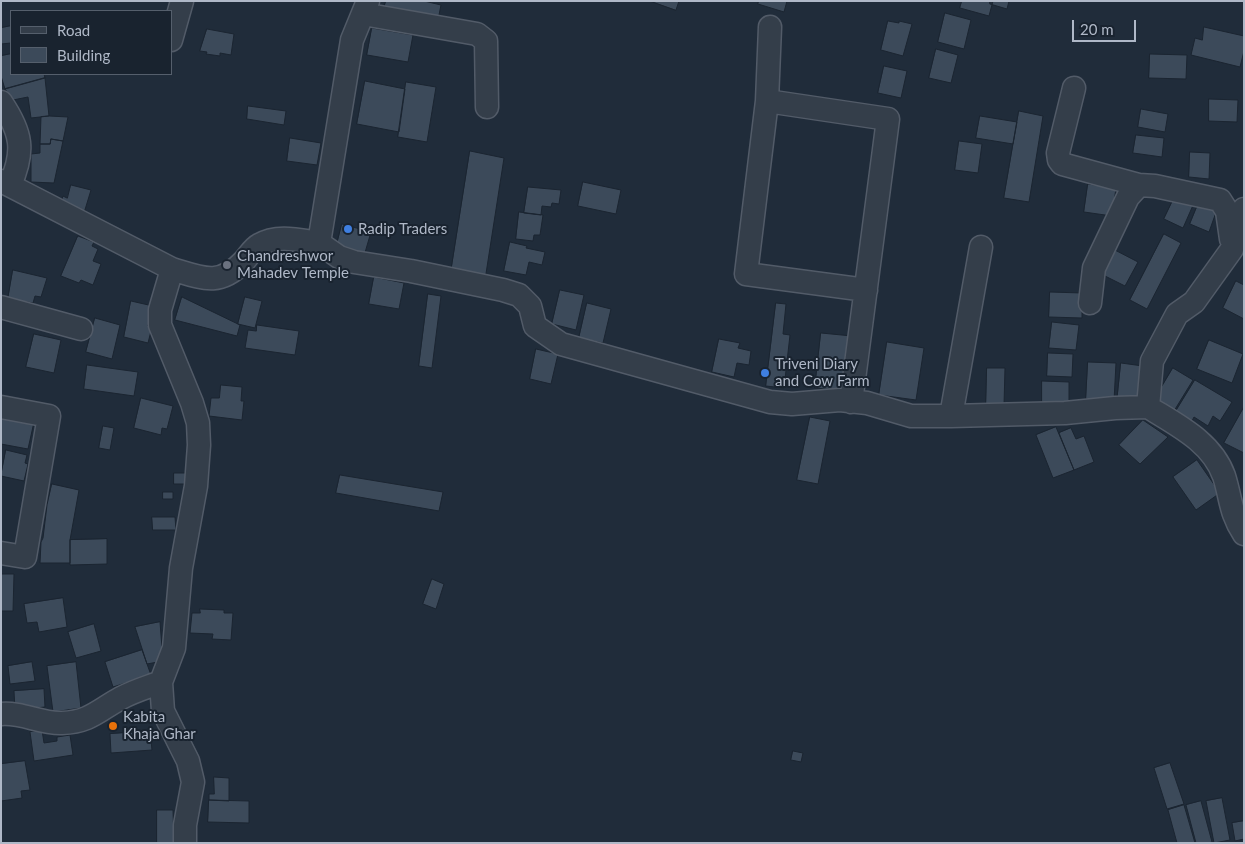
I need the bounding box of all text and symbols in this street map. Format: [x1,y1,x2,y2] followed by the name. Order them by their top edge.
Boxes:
[10,10,172,75] legend
[1075,10,1139,42] scale bar
[1080,20,1114,38] text: 20 m
[57,21,90,39] text: Road
[57,46,110,64] text: Building
[358,220,447,238] place label: Radip Traders
[342,223,354,235] marker: Radip Traders
[237,247,349,282] place label: Chandreshwor Mahadev Temple
[221,259,233,271] marker: Chandreshwor Mahadev Temple
[775,355,870,390] place label: Triveni Diary and Cow Farm
[759,367,771,379] marker: Triveni Diary and Cow Farm
[123,708,196,743] place label: Kabita Khaja Ghar
[107,720,119,732] marker: Kabita Khaja Ghar

